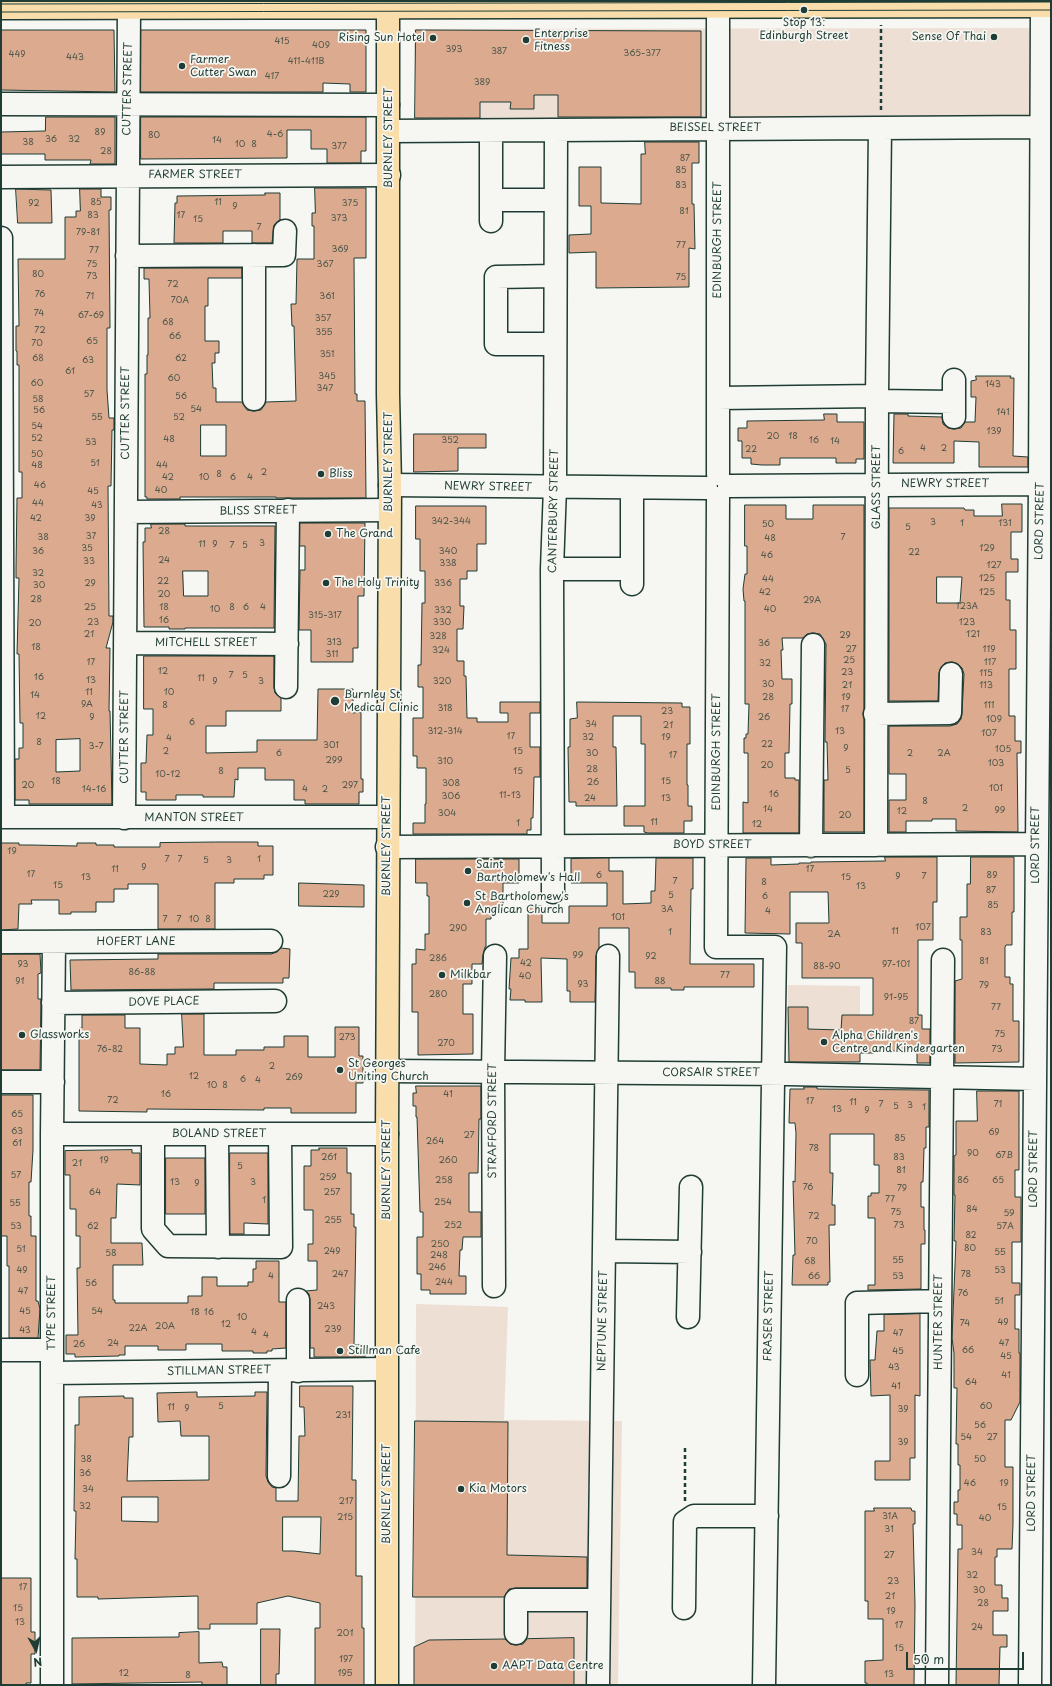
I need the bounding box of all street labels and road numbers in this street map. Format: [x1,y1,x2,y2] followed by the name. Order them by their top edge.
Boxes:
[121,42,135,136] street label: CUTTER STREET
[382,88,396,188] street label: BURNLEY STREET
[669,121,761,135] street label: BEISSEL STREET
[148,168,242,182] street label: FARMER STREET
[711,182,725,298] street label: EDINBURGH STREET
[119,366,133,460] street label: CUTTER STREET
[382,412,396,512] street label: BURNLEY STREET
[870,445,884,529] street label: GLASS STREET
[546,449,562,573] street label: CANTERBURY STREET
[901,477,989,491] street label: NEWRY STREET
[444,480,532,494] street label: NEWRY STREET
[1033,482,1047,560] street label: LORD STREET
[219,504,297,518] street label: BLISS STREET
[155,636,257,650] street label: MITCHELL STREET
[118,690,132,784] street label: CUTTER STREET
[710,694,724,810] street label: EDINBURGH STREET
[380,796,394,896] street label: BURNLEY STREET
[1029,806,1043,884] street label: LORD STREET
[144,811,244,825] street label: MANTON STREET
[673,838,751,852] street label: BOYD STREET
[97,935,175,949] street label: HOFERT LANE
[128,995,200,1009] street label: DOVE PLACE
[486,1063,500,1179] street label: STRAFFORD STREET
[662,1066,760,1080] street label: CORSAIR STREET
[380,1120,394,1220] street label: BURNLEY STREET
[172,1127,266,1141] street label: BOLAND STREET
[1027,1130,1041,1208] street label: LORD STREET
[596,1270,610,1372] street label: NEPTUNE STREET
[762,1271,776,1361] street label: FRASER STREET
[932,1274,946,1370] street label: HUNTER STREET
[45,1275,59,1351] street label: TYPE STREET
[167,1363,271,1379] street label: STILLMAN STREET
[380,1444,394,1544] street label: BURNLEY STREET
[1025,1454,1039,1532] street label: LORD STREET

